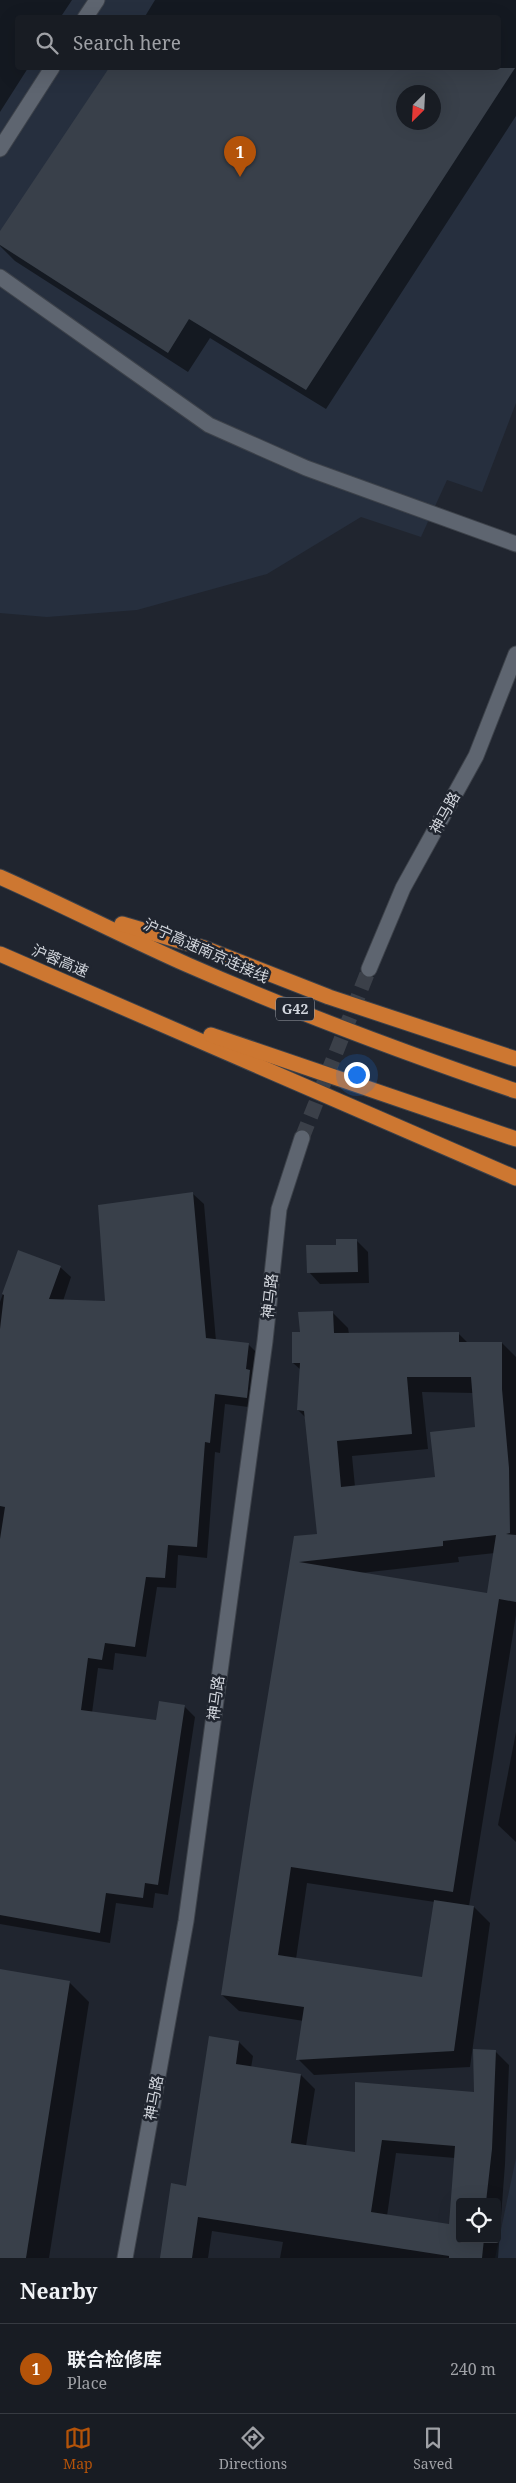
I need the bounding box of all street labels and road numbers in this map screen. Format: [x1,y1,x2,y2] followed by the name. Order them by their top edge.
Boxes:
[424,788,464,837] street label: 神马路
[141,913,272,987] street label: 沪宁高速南京连接线
[29,939,92,981] street label: 沪蓉高速
[276,998,314,1021] road number: G42
[257,1272,281,1319] street label: 神马路
[202,1674,228,1721] street label: 神马路
[139,2074,167,2122] street label: 神马路

